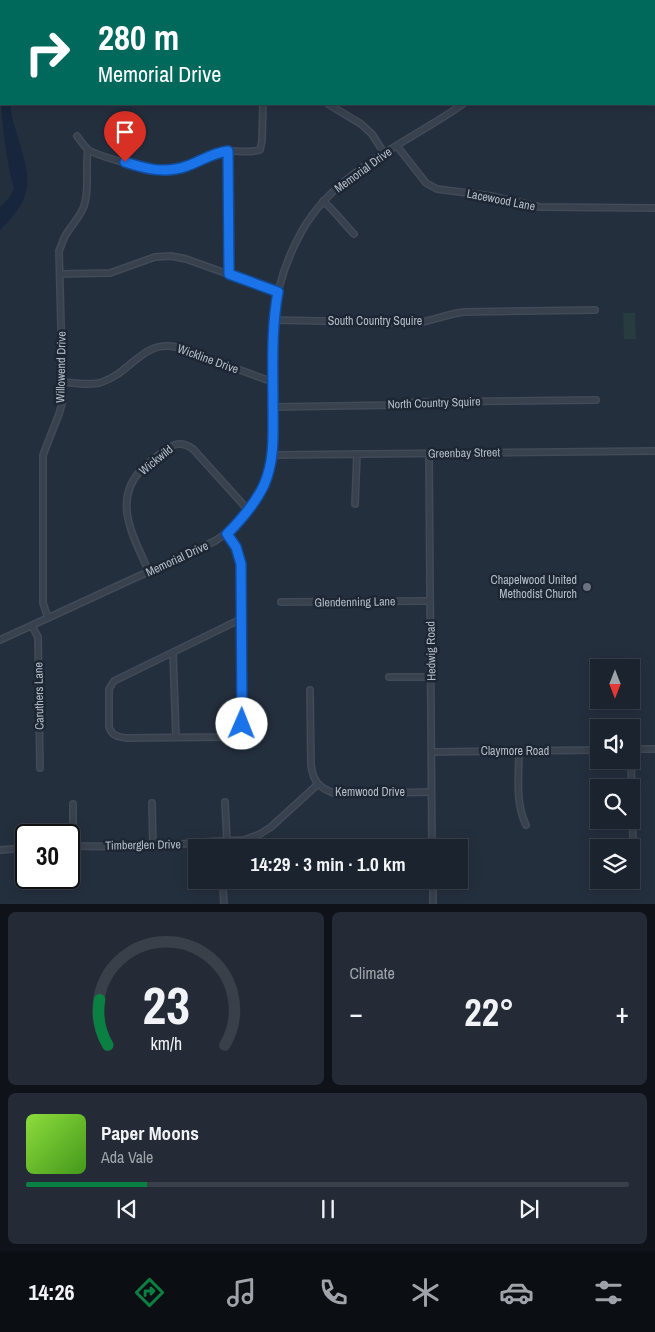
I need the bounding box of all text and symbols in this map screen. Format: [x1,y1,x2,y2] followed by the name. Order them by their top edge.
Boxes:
[98,14,179,61] text: 280 m
[15,20,80,85] icon: right
[98,59,221,89] text: Memorial Drive
[104,111,146,162] pin
[111,118,139,146] icon: arrive
[331,144,395,196] street label: Memorial Drive
[465,186,537,214] street label: Lacewood Lane
[328,313,422,329] street label: South Country Squire
[52,331,70,403] street label: Willowend Drive
[175,341,241,377] street label: Wickline Drive
[387,393,481,413] street label: North Country Squire
[136,441,176,479] street label: Wickwild
[428,444,500,462] street label: Greenbay Street
[143,538,211,580] street label: Memorial Drive
[491,572,577,602] place label: Chapelwood United Methodist Church
[581,581,593,593] marker: Chapelwood United Methodist Church
[314,593,396,611] street label: Glendenning Lane
[422,621,440,681] street label: Hedwig Road
[590,659,640,709] north arrow
[590,659,640,889] map controls
[30,662,48,730] street label: Caruthers Lane
[215,697,267,749] position arrow
[590,719,640,769] button: sound
[481,743,549,759] street label: Claymore Road
[590,779,640,829] button: search
[335,784,405,800] street label: Kemwood Drive
[15,824,80,889] speed limit sign: 30
[105,836,181,854] street label: Timberglen Drive
[590,839,640,889] button: layers
[250,851,406,877] text: 14:29 · 3 min · 1.0 km
[350,962,395,984] text: Climate
[142,970,189,1040] text: 23
[464,987,514,1038] text: 22°
[350,994,363,1032] text: −
[616,994,629,1032] text: +
[150,1032,182,1056] text: km/h
[101,1120,199,1146] text: Paper Moons
[101,1146,153,1168] text: Ada Vale
[113,1195,141,1223] icon: previous
[314,1195,342,1223] icon: pause
[515,1195,543,1223] icon: next
[132,1275,167,1310] icon: directions
[224,1275,259,1310] icon: music
[316,1275,351,1310] icon: phone
[408,1275,443,1310] icon: climate
[499,1275,534,1310] icon: car
[591,1275,626,1310] icon: filters
[28,1277,75,1307] text: 14:26

